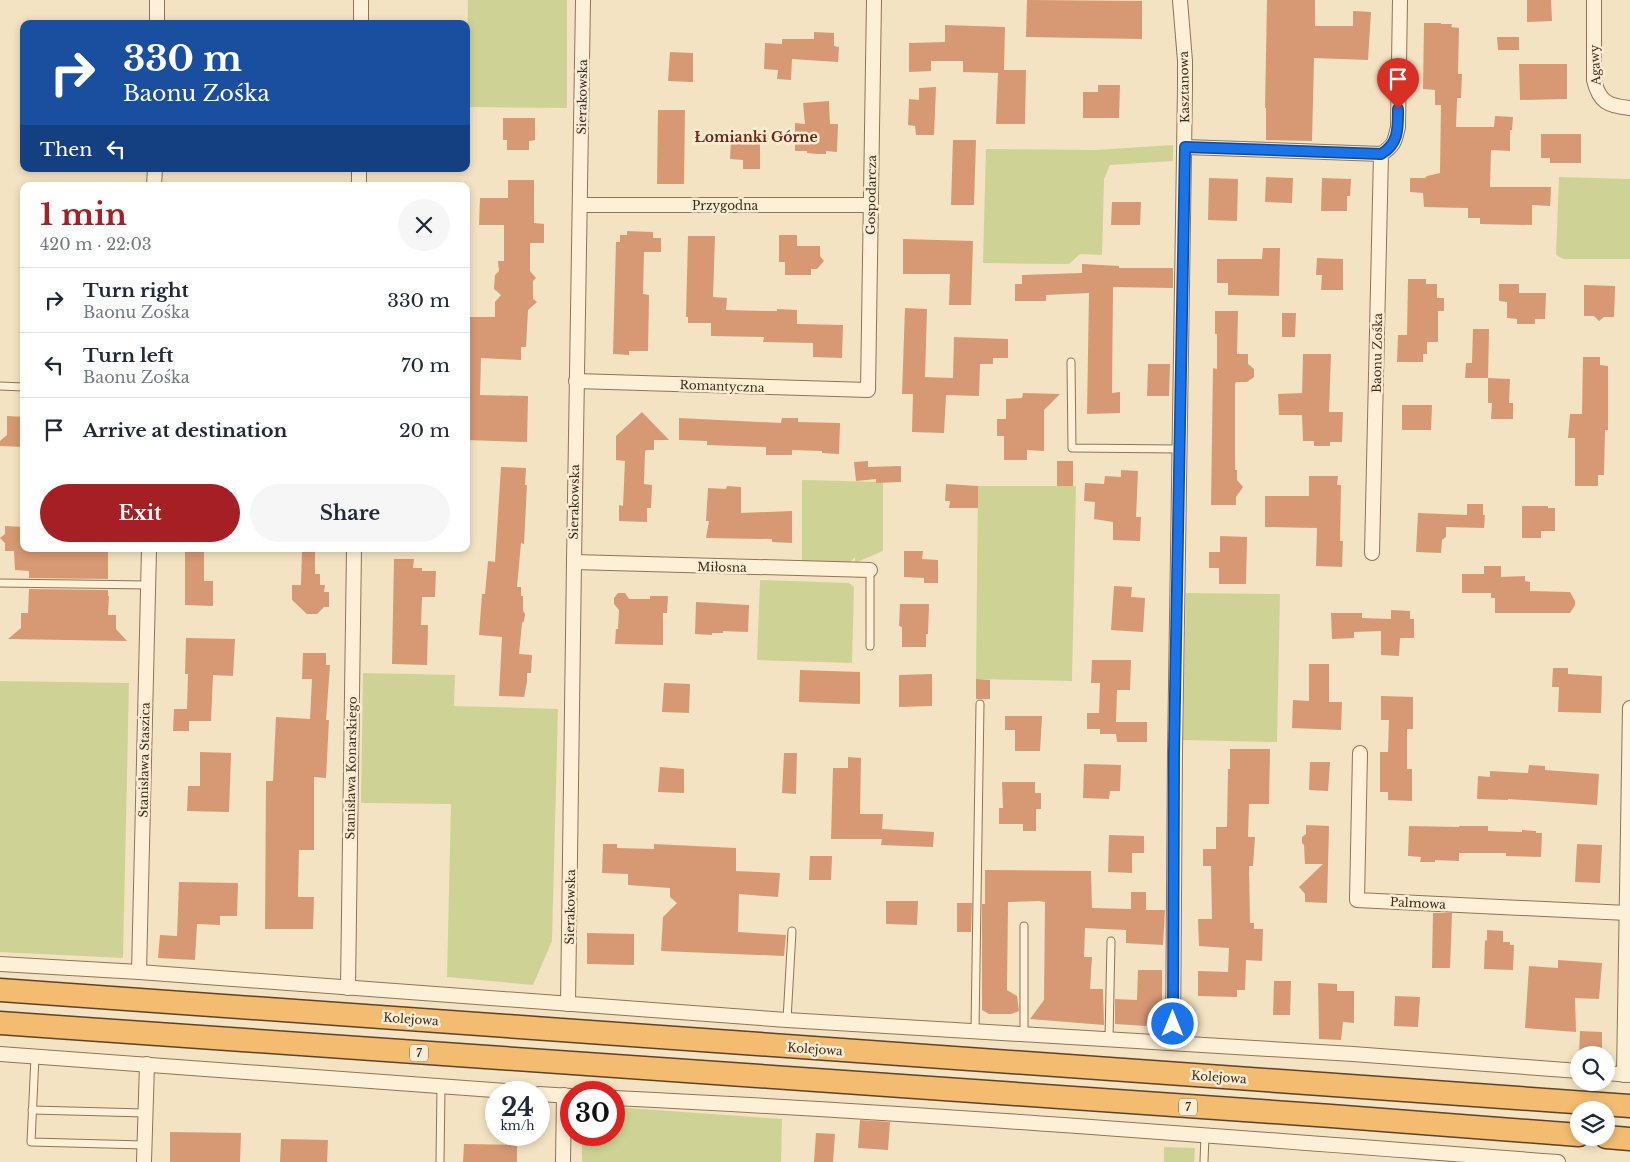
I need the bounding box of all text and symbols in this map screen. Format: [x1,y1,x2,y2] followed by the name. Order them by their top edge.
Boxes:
[123,37,242,80] text: 330 m
[40,40,105,105] icon: right
[1586,44,1604,87] street label: Agawy
[1176,51,1192,123] street label: Kasztanowa
[1377,58,1419,109] pin
[574,59,590,135] street label: Sierakowska
[1384,65,1412,93] icon: arrive
[123,80,270,107] text: Baonu Zośka
[694,128,818,146] district label: Łomianki Górne
[102,135,130,163] icon: left
[40,138,92,161] text: Then
[863,155,879,235] street label: Gospodarcza
[40,196,127,233] text: 1 min
[692,198,758,213] street label: Przygodna
[398,199,450,251] button: close
[40,234,152,254] text: 420 m · 22:03
[83,279,189,302] text: Turn right
[40,286,68,314] icon: right
[387,289,450,312] text: 330 m
[83,302,190,322] text: Baonu Zośka
[1369,313,1385,393] street label: Baonu Zośka
[83,344,174,367] text: Turn left
[40,351,68,379] icon: left
[401,354,450,377] text: 70 m
[83,367,190,387] text: Baonu Zośka
[679,377,765,395] street label: Romantyczna
[40,416,68,444] icon: arrive
[83,419,287,442] text: Arrive at destination
[399,419,450,442] text: 20 m
[566,464,582,540] street label: Sierakowska
[40,484,240,542] button: Exit
[250,484,450,542] button: Share
[697,559,747,575] street label: Miłosna
[342,696,360,840] street label: Stanisława Konarskiego
[135,702,153,818] street label: Stanisława Staszica
[562,869,578,945] street label: Sierakowska
[1390,894,1447,912] street label: Palmowa
[1146,997,1198,1049] position arrow
[383,1010,440,1028] street label: Kolejowa
[787,1040,844,1058] street label: Kolejowa
[410,1044,428,1062] road number: 7
[1570,1046,1615,1146] map controls
[1570,1046,1615,1091] button: search
[1191,1068,1248,1086] street label: Kolejowa
[560,1081,625,1146] speed limit sign: 30
[501,1092,534,1123] text: 24
[1179,1098,1197,1116] road number: 7
[1570,1101,1615,1146] button: layers
[500,1118,535,1133] text: km/h

